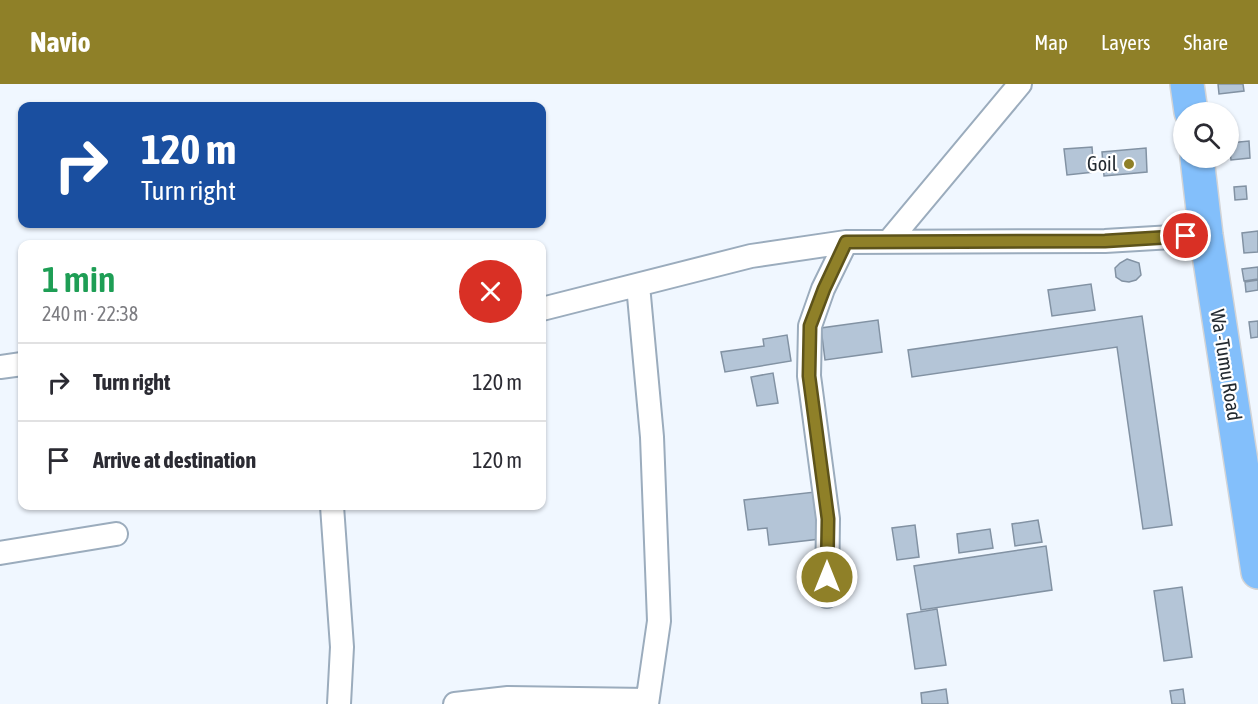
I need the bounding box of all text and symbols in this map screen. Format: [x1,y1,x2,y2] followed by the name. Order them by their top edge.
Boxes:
[30,26,91,58] text: Navio
[1034,30,1068,54] text: Map
[1101,30,1151,54] text: Layers
[1184,30,1228,54] text: Share
[1173,102,1239,168] map controls
[1173,102,1239,168] button: search
[141,125,236,173] text: 120 m
[42,126,120,204] icon: right
[1087,152,1118,175] place label: Goil
[1122,157,1136,171] marker: Goil
[141,175,236,206] text: Turn right
[1160,210,1211,261] pin
[1169,219,1202,252] icon: arrive
[42,258,116,300] text: 1 min
[459,260,522,323] button: close
[42,302,138,325] text: 240 m · 22:38
[1206,308,1247,422] street label: Wa -Tumu Road
[42,366,75,399] icon: right
[93,369,170,395] text: Turn right
[472,369,522,395] text: 120 m
[42,444,75,477] icon: arrive
[93,447,256,473] text: Arrive at destination
[472,447,522,473] text: 120 m
[795,545,859,609] position arrow

